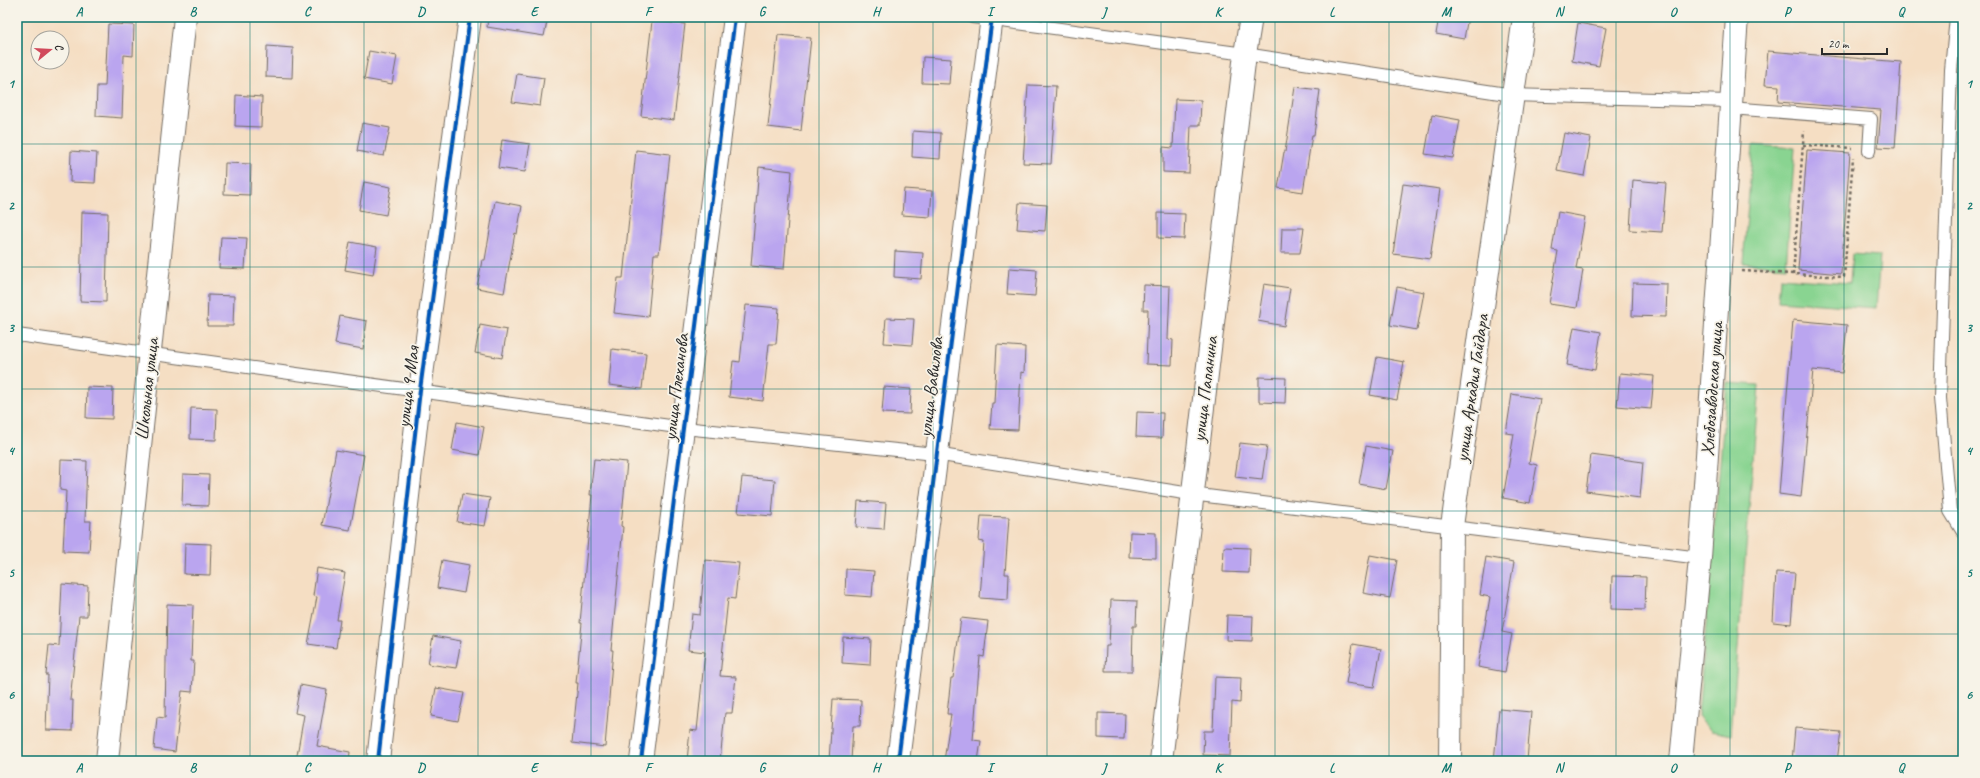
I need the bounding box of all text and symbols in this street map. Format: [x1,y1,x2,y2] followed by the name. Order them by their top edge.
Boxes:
[76,4,84,20] text: A
[190,4,198,20] text: B
[304,4,312,20] text: C
[417,4,426,20] text: D
[531,4,540,20] text: E
[645,4,654,20] text: F
[759,4,767,20] text: G
[872,4,882,20] text: H
[987,4,996,20] text: I
[1101,4,1108,20] text: J
[1215,4,1225,20] text: K
[1329,4,1336,20] text: L
[1441,4,1452,20] text: M
[1555,4,1566,20] text: N
[1670,4,1679,20] text: O
[1784,4,1793,20] text: P
[1898,4,1906,20] text: Q
[30,30,70,70] north arrow
[1822,30,1887,56] scale bar
[1828,36,1850,52] text: 20 m
[52,42,67,53] text: С
[8,76,16,92] text: 1
[1966,76,1974,92] text: 1
[8,198,15,214] text: 2
[1966,198,1973,214] text: 2
[1450,311,1494,465] street label: улица Аркадия Гайдара
[1695,319,1729,457] street label: Хлебозаводская улица
[8,320,15,336] text: 3
[1966,320,1973,336] text: 3
[657,331,695,443] street label: улица Плеханова
[1186,333,1224,444] street label: улица Папанина
[913,334,949,440] street label: улица Вавилова
[130,335,165,441] street label: Школьная улица
[391,343,425,430] street label: улица 9 Мая
[8,443,16,459] text: 4
[1966,443,1974,459] text: 4
[8,565,15,581] text: 5
[1966,565,1973,581] text: 5
[8,687,15,703] text: 6
[1966,687,1973,703] text: 6
[76,760,84,776] text: A
[190,760,198,776] text: B
[304,760,312,776] text: C
[417,760,426,776] text: D
[531,760,540,776] text: E
[645,760,654,776] text: F
[759,760,767,776] text: G
[872,760,882,776] text: H
[987,760,996,776] text: I
[1101,760,1108,776] text: J
[1215,760,1225,776] text: K
[1329,760,1336,776] text: L
[1441,760,1452,776] text: M
[1555,760,1566,776] text: N
[1670,760,1679,776] text: O
[1784,760,1793,776] text: P
[1898,760,1906,776] text: Q

